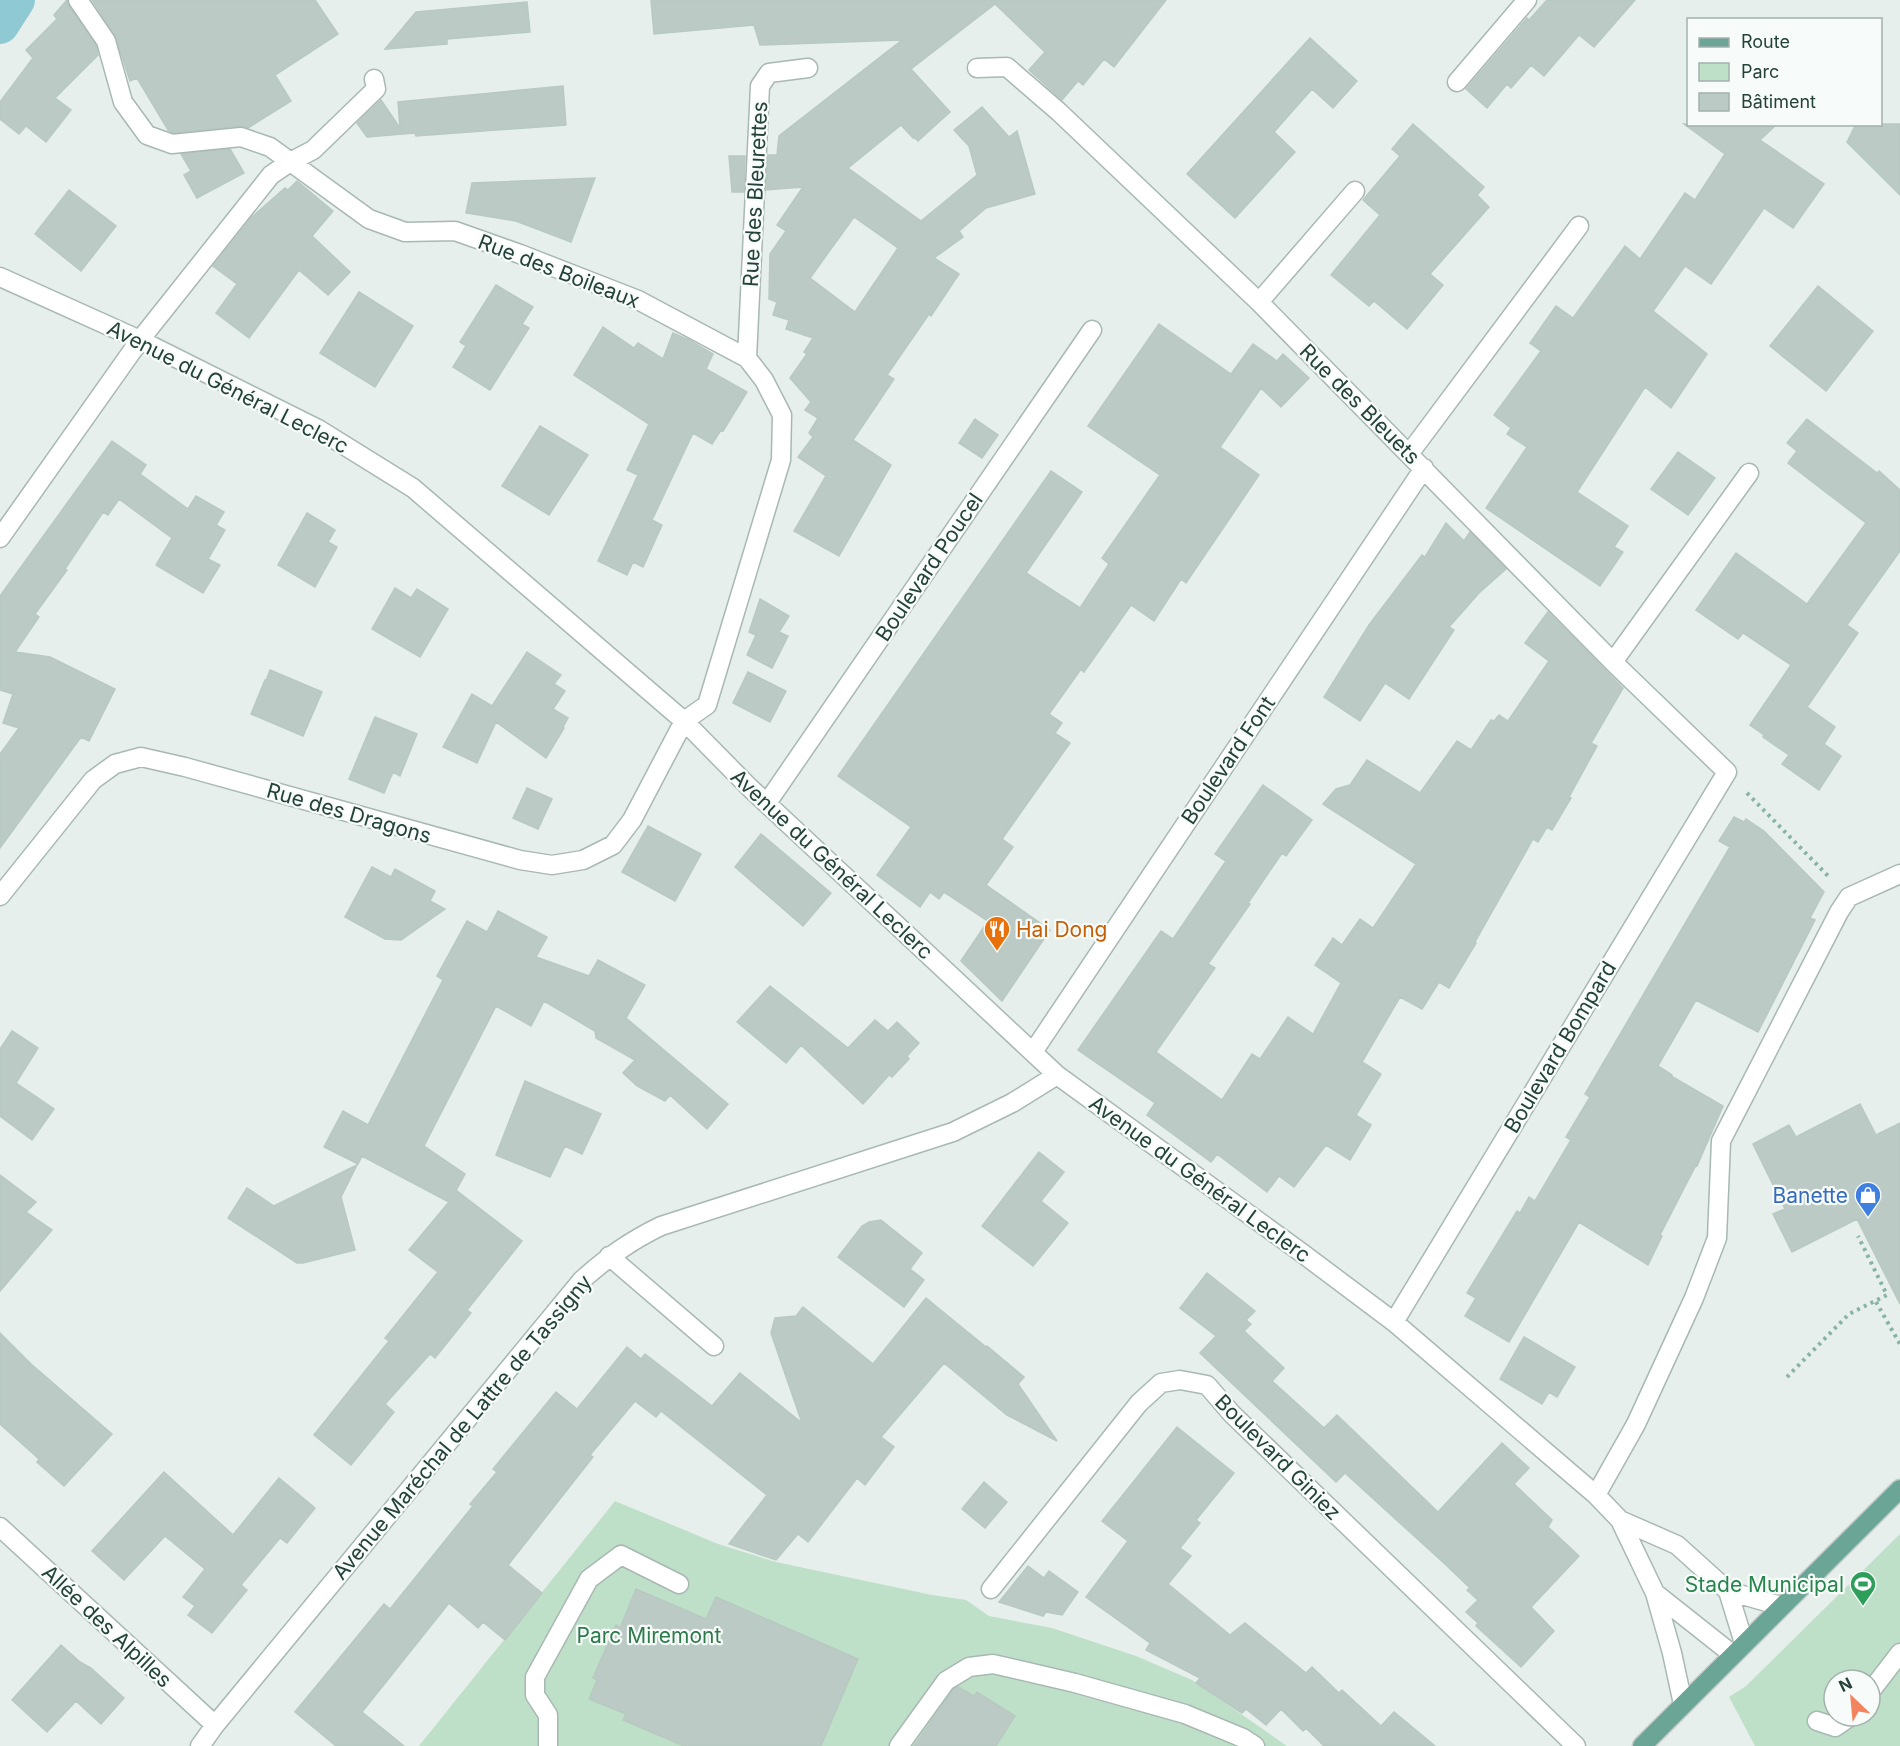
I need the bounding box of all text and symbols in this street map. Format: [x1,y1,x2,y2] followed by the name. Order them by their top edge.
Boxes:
[1687,18,1882,126] legend
[1741,31,1790,52] text: Route
[1741,61,1779,82] text: Parc
[1741,91,1816,112] text: Bâtiment
[738,101,772,287] street label: Rue des Bleurettes
[475,229,643,313] street label: Rue des Boileaux
[103,315,353,459] street label: Avenue du Général Leclerc
[1295,339,1425,469] street label: Rue des Bleuets
[870,488,988,646] street label: Boulevard Poucel
[1176,691,1280,829] street label: Boulevard Font
[726,764,938,964] street label: Avenue du Général Leclerc
[264,778,434,848] street label: Rue des Dragons
[982,914,1012,952] restaurant icon: Hai Dong
[1016,917,1107,942] place label: Hai Dong
[1499,957,1621,1137] street label: Boulevard Bompard
[1085,1090,1315,1268] street label: Avenue du Général Leclerc
[1853,1180,1883,1218] shop icon: Banette
[1773,1183,1848,1208] place label: Banette
[327,1269,597,1584] street label: Avenue Maréchal de Lattre de Tassigny
[1210,1389,1346,1525] street label: Boulevard Giniez
[37,1560,177,1692] street label: Allée des Alpilles
[1848,1569,1878,1607] sports icon: Stade Municipal
[1685,1572,1844,1597] place label: Stade Municipal
[577,1623,722,1648] park label: Parc Miremont
[1822,1668,1882,1728] north arrow
[1836,1673,1855,1696] text: N

